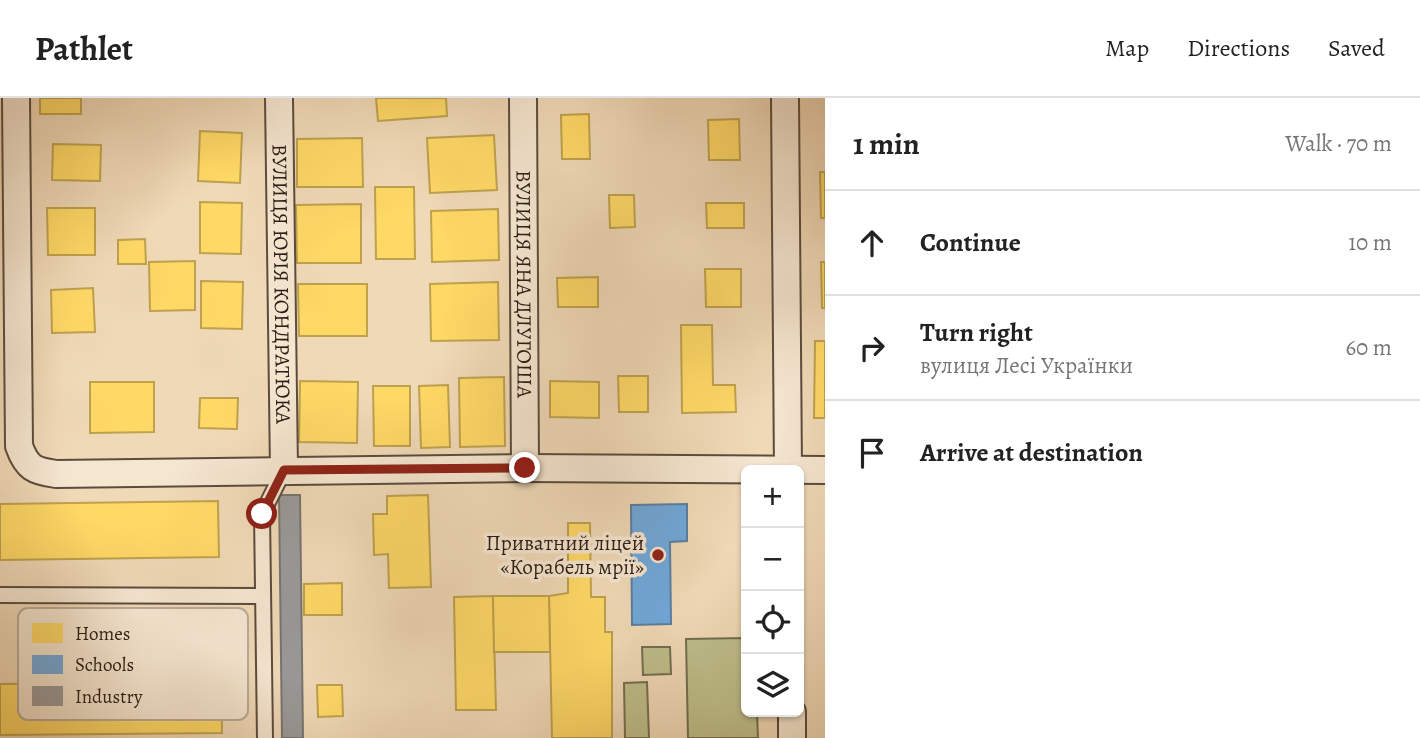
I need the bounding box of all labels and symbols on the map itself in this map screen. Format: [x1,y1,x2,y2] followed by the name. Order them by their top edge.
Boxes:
[266,144,297,425] street label: ВУЛИЦЯ ЮРІЯ КОНДРАТЮКА
[509,170,539,399] street label: ВУЛИЦЯ ЯНА ДЛУГОША
[509,452,540,483] route end
[246,498,277,529] route start
[486,529,644,581] place label: Приватний ліцей «Корабель мрії»
[650,547,666,563] marker: Приватний ліцей «Корабель мрії»
[18,608,248,720] legend
[75,621,130,647] text: Homes
[75,652,134,678] text: Schools
[75,684,143,710] text: Industry

